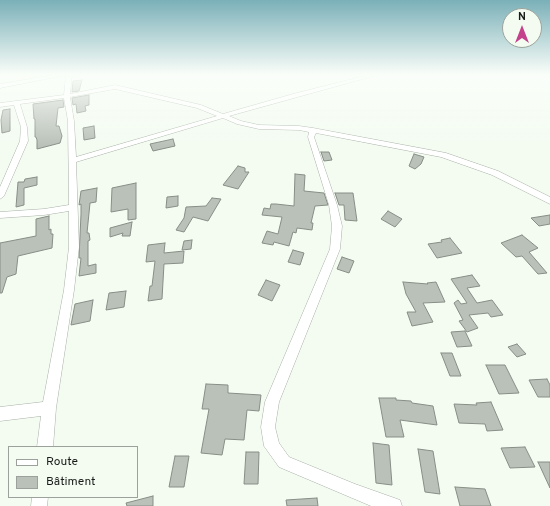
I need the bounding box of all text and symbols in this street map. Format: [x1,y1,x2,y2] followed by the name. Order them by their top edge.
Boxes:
[502,8,542,48] north arrow
[518,10,526,24] text: N
[8,446,138,498] legend
[46,454,78,470] text: Route
[46,474,96,490] text: Bâtiment

